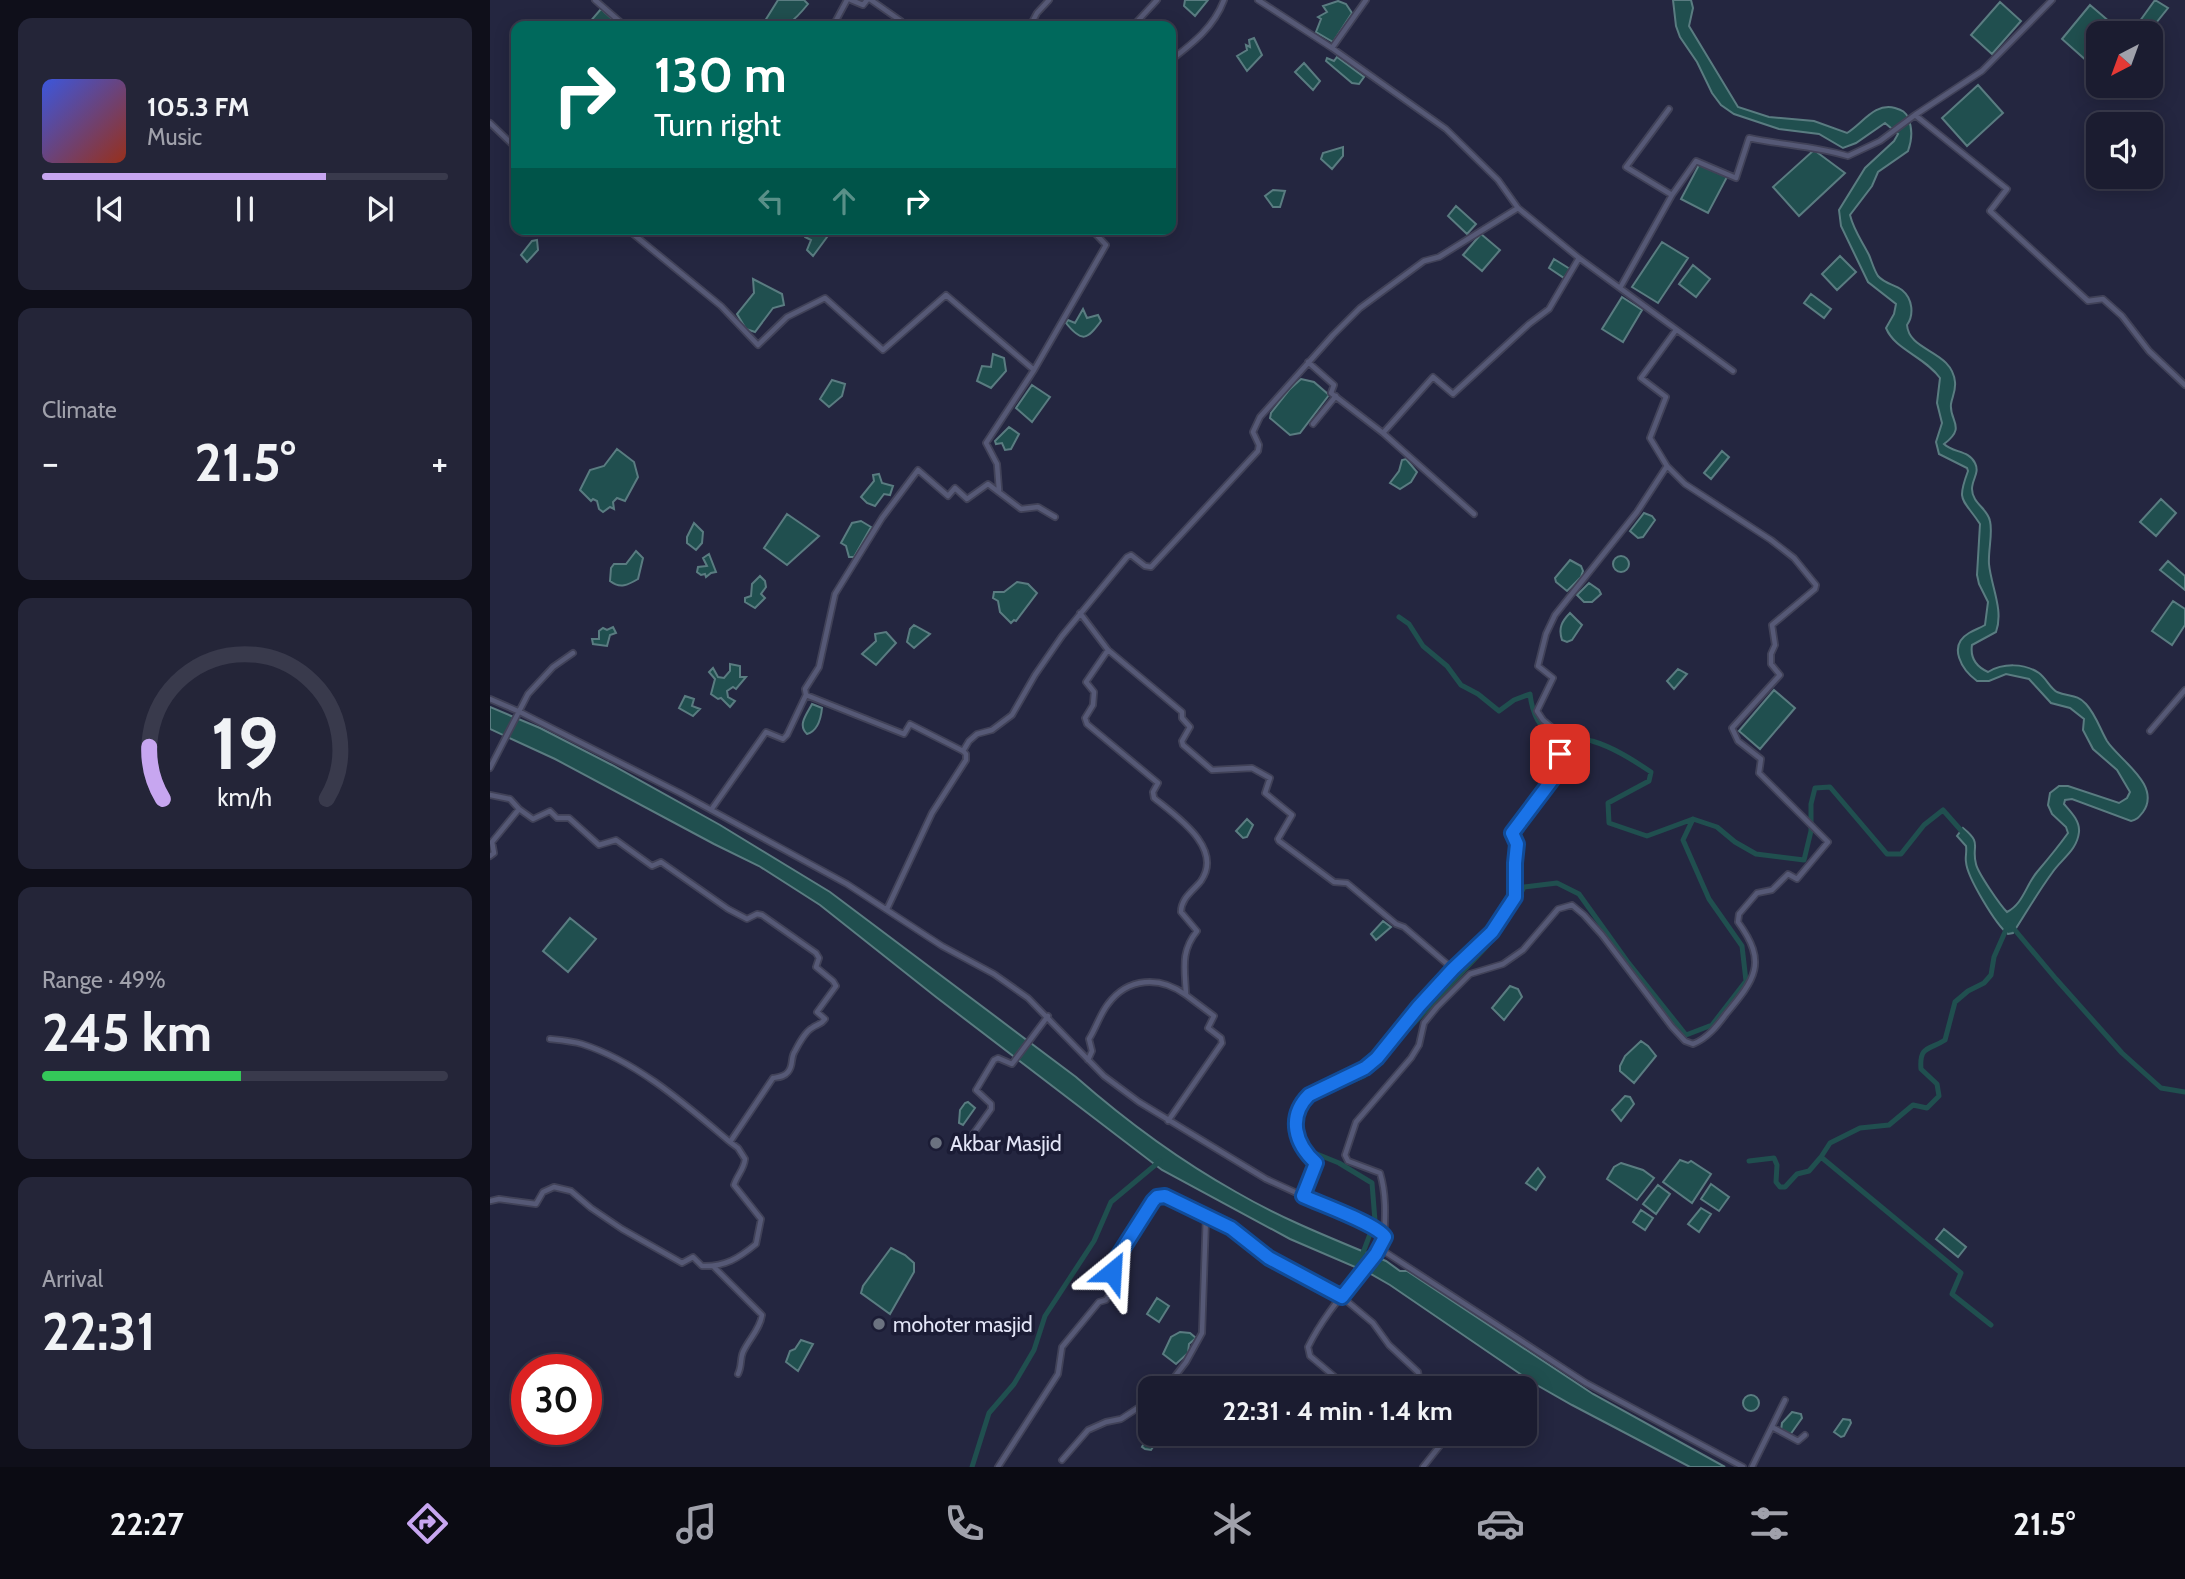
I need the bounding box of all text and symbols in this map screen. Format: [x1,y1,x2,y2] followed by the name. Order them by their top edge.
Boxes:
[2086,21,2163,98] north arrow
[2086,21,2163,189] map controls
[654,45,787,104] text: 130 m
[539,49,630,140] icon: right
[147,91,249,123] text: 105.3 FM
[654,105,781,144] text: Turn right
[2086,112,2163,189] button: sound
[147,123,202,151] text: Music
[752,182,790,220] icon: left
[825,182,863,220] icon: ahead
[898,182,936,220] icon: right
[91,190,129,228] icon: previous
[226,190,264,228] icon: pause
[361,190,399,228] icon: next
[42,396,117,424] text: Climate
[194,431,296,494] text: 21.5°
[42,439,59,486] text: −
[431,439,448,486] text: +
[211,700,279,788] text: 19
[1530,724,1590,784] pin
[1541,735,1579,773] icon: arrive
[218,782,272,812] text: km/h
[42,966,166,994] text: Range · 49%
[42,1001,212,1064] text: 245 km
[950,1131,1062,1157] place label: Akbar Masjid
[928,1135,944,1151] marker: Akbar Masjid
[1075,1235,1149,1309] position arrow
[42,1265,103,1293] text: Arrival
[42,1300,156,1363] text: 22:31
[893,1312,1033,1338] place label: mohoter masjid
[871,1316,887,1332] marker: mohoter masjid
[511,1354,602,1445] speed limit sign: 30
[1222,1395,1453,1427] text: 22:31 · 4 min · 1.4 km
[403,1499,452,1548] icon: directions
[672,1499,721,1548] icon: music
[940,1499,989,1548] icon: phone
[1208,1499,1257,1548] icon: climate
[1476,1499,1525,1548] icon: car
[1745,1499,1794,1548] icon: filters
[110,1504,184,1543] text: 22:27
[2013,1504,2075,1543] text: 21.5°

